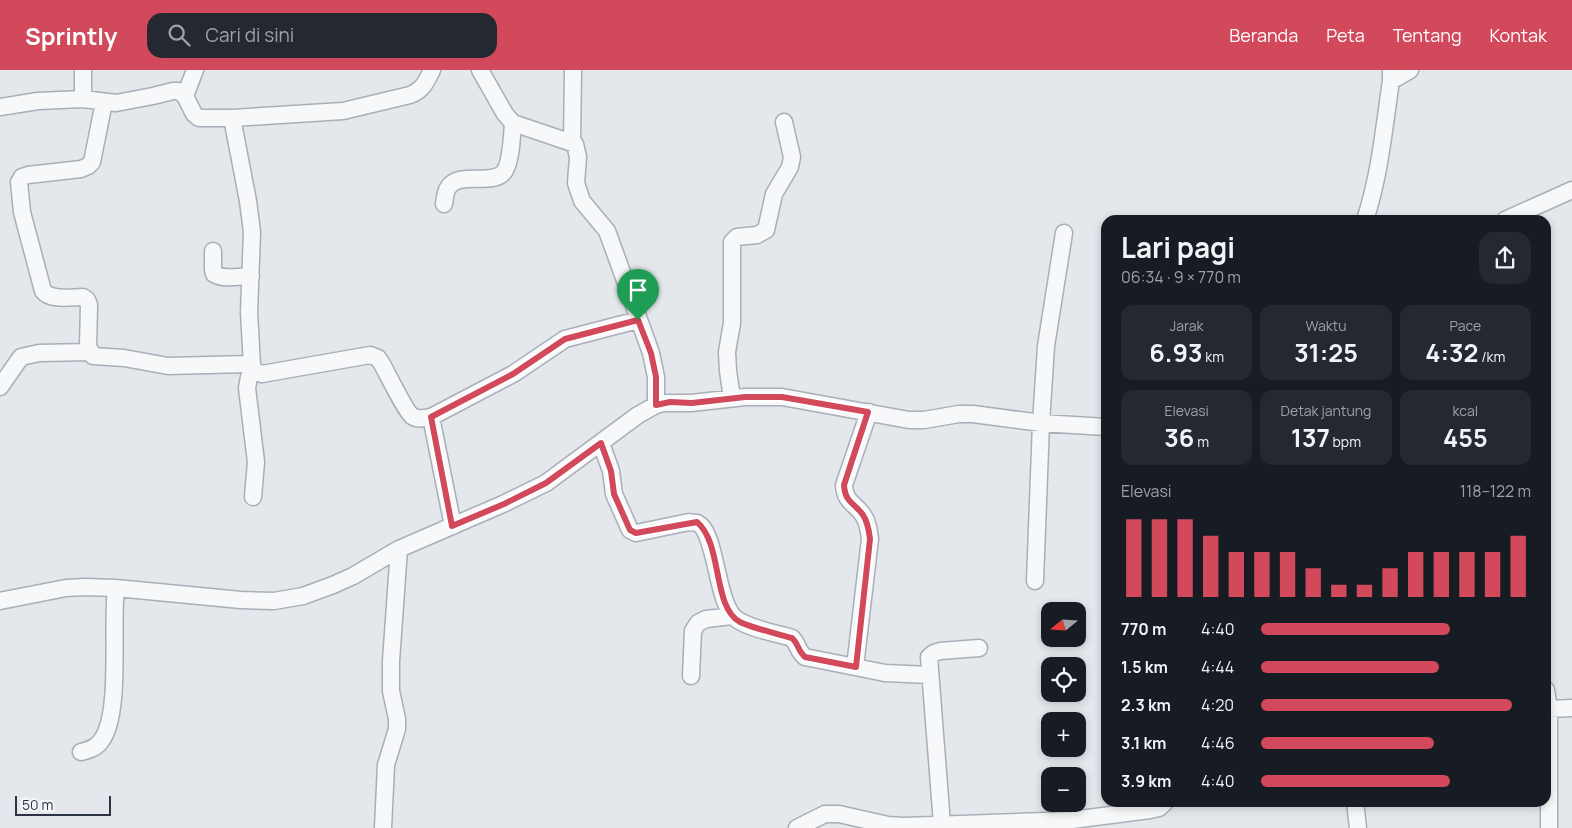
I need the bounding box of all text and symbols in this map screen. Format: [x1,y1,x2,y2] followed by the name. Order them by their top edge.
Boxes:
[147,13,497,58] search box
[25,19,117,52] text: Sprintly
[165,21,193,49] icon: search
[205,22,294,48] text: Cari di sini
[1229,23,1298,47] text: Beranda
[1326,23,1365,47] text: Peta
[1393,23,1462,47] text: Tentang
[1490,23,1547,47] text: Kontak
[1121,228,1235,266] text: Lari pagi
[1479,232,1531,284] button: share
[1121,266,1241,288] text: 06:34 · 9 × 770 m
[617,269,659,320] pin
[624,276,652,304] icon: arrive
[1170,316,1204,335] text: Jarak
[1305,316,1347,335] text: Waktu
[1450,316,1481,335] text: Pace
[1149,335,1202,370] text: 6.93
[1294,335,1358,370] text: 31:25
[1425,335,1478,370] text: 4:32
[1202,347,1224,366] text: km
[1478,347,1505,366] text: /km
[1165,401,1209,420] text: Elevasi
[1281,401,1371,420] text: Detak jantung
[1453,401,1478,420] text: kcal
[1164,420,1194,455] text: 36
[1291,420,1330,455] text: 137
[1443,420,1488,455] text: 455
[1194,432,1209,451] text: m
[1330,432,1361,451] text: bpm
[1121,480,1172,502] text: Elevasi
[1460,480,1531,502] text: 118–122 m
[1041,602,1086,648] north arrow
[1041,602,1086,812] map controls
[1121,618,1166,640] text: 770 m
[1201,618,1234,640] text: 4:40
[1121,656,1168,678] text: 1.5 km
[1201,656,1234,678] text: 4:44
[1041,657,1086,702] button: locate
[1121,694,1171,716] text: 2.3 km
[1201,694,1234,716] text: 4:20
[1041,712,1086,757] button: +
[1121,732,1166,754] text: 3.1 km
[1201,732,1235,754] text: 4:46
[1041,767,1086,812] button: −
[1121,770,1171,792] text: 3.9 km
[1201,770,1234,792] text: 4:40
[15,793,111,816] scale bar
[22,795,53,814] text: 50 m

